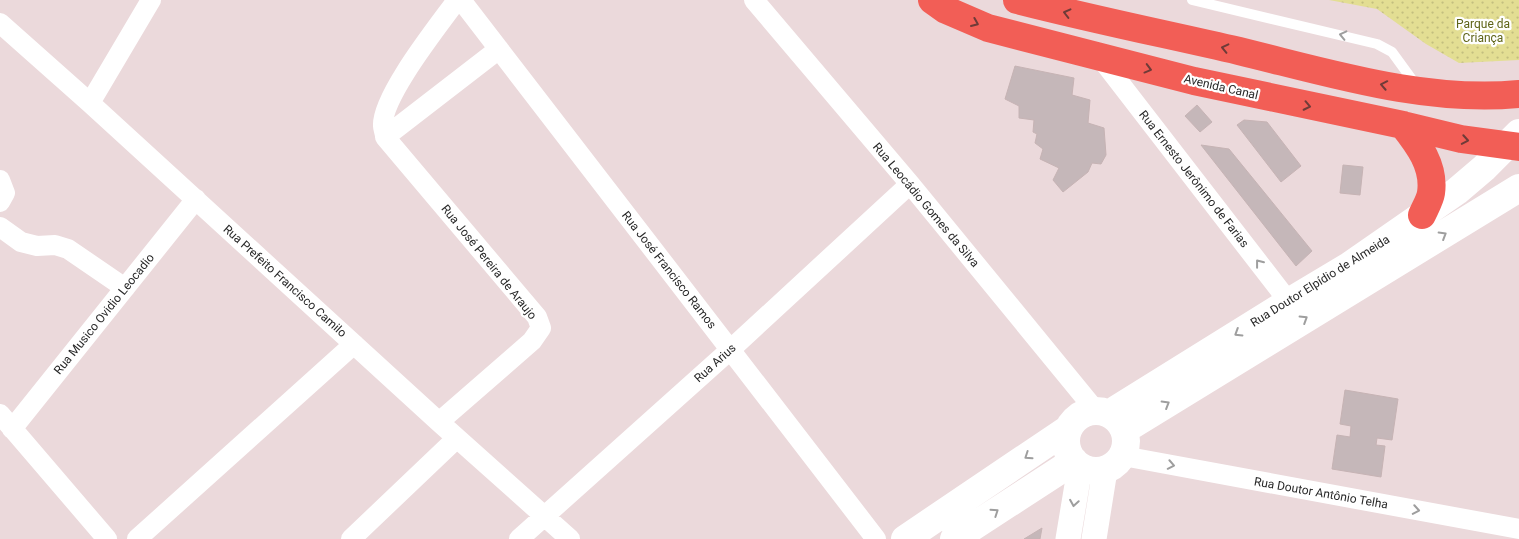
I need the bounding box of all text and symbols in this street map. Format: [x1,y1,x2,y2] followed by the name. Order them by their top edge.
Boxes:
[1063,8,1071,18] one-way arrow
[970,17,978,27] one-way arrow
[1456,17,1510,45] park label: Parque da Criança
[1339,30,1348,41] one-way arrow
[1221,43,1230,54] one-way arrow
[1144,63,1153,74] one-way arrow
[1182,72,1260,102] street label: Avenida Canal
[1379,80,1388,90] one-way arrow
[1302,100,1311,110] one-way arrow
[1136,108,1252,250] street label: Rua Ernesto Jerônimo de Farias
[1461,134,1470,144] one-way arrow
[870,140,982,270] street label: Rua Leocádio Gomes da Silva
[438,202,540,322] street label: Rua José Pereira de Araujo
[619,209,719,331] street label: Rua José Francisco Ramos
[221,222,350,340] street label: Rua Prefeito Francisco Camilo
[1437,231,1446,241] one-way arrow
[1248,232,1392,330] street label: Rua Doutor Elpídio de Almeida
[51,251,157,377] street label: Rua Musico Ovidio Leocadio
[1256,259,1265,269] one-way arrow
[1299,316,1308,326] one-way arrow
[1234,327,1243,336] one-way arrow
[691,341,739,385] street label: Rua Arius
[1160,401,1169,411] one-way arrow
[1024,450,1034,459] one-way arrow
[1166,460,1175,470] one-way arrow
[1253,474,1389,512] street label: Rua Doutor Antônio Telha
[1070,499,1080,507] one-way arrow
[1412,505,1421,515] one-way arrow
[989,509,999,518] one-way arrow

